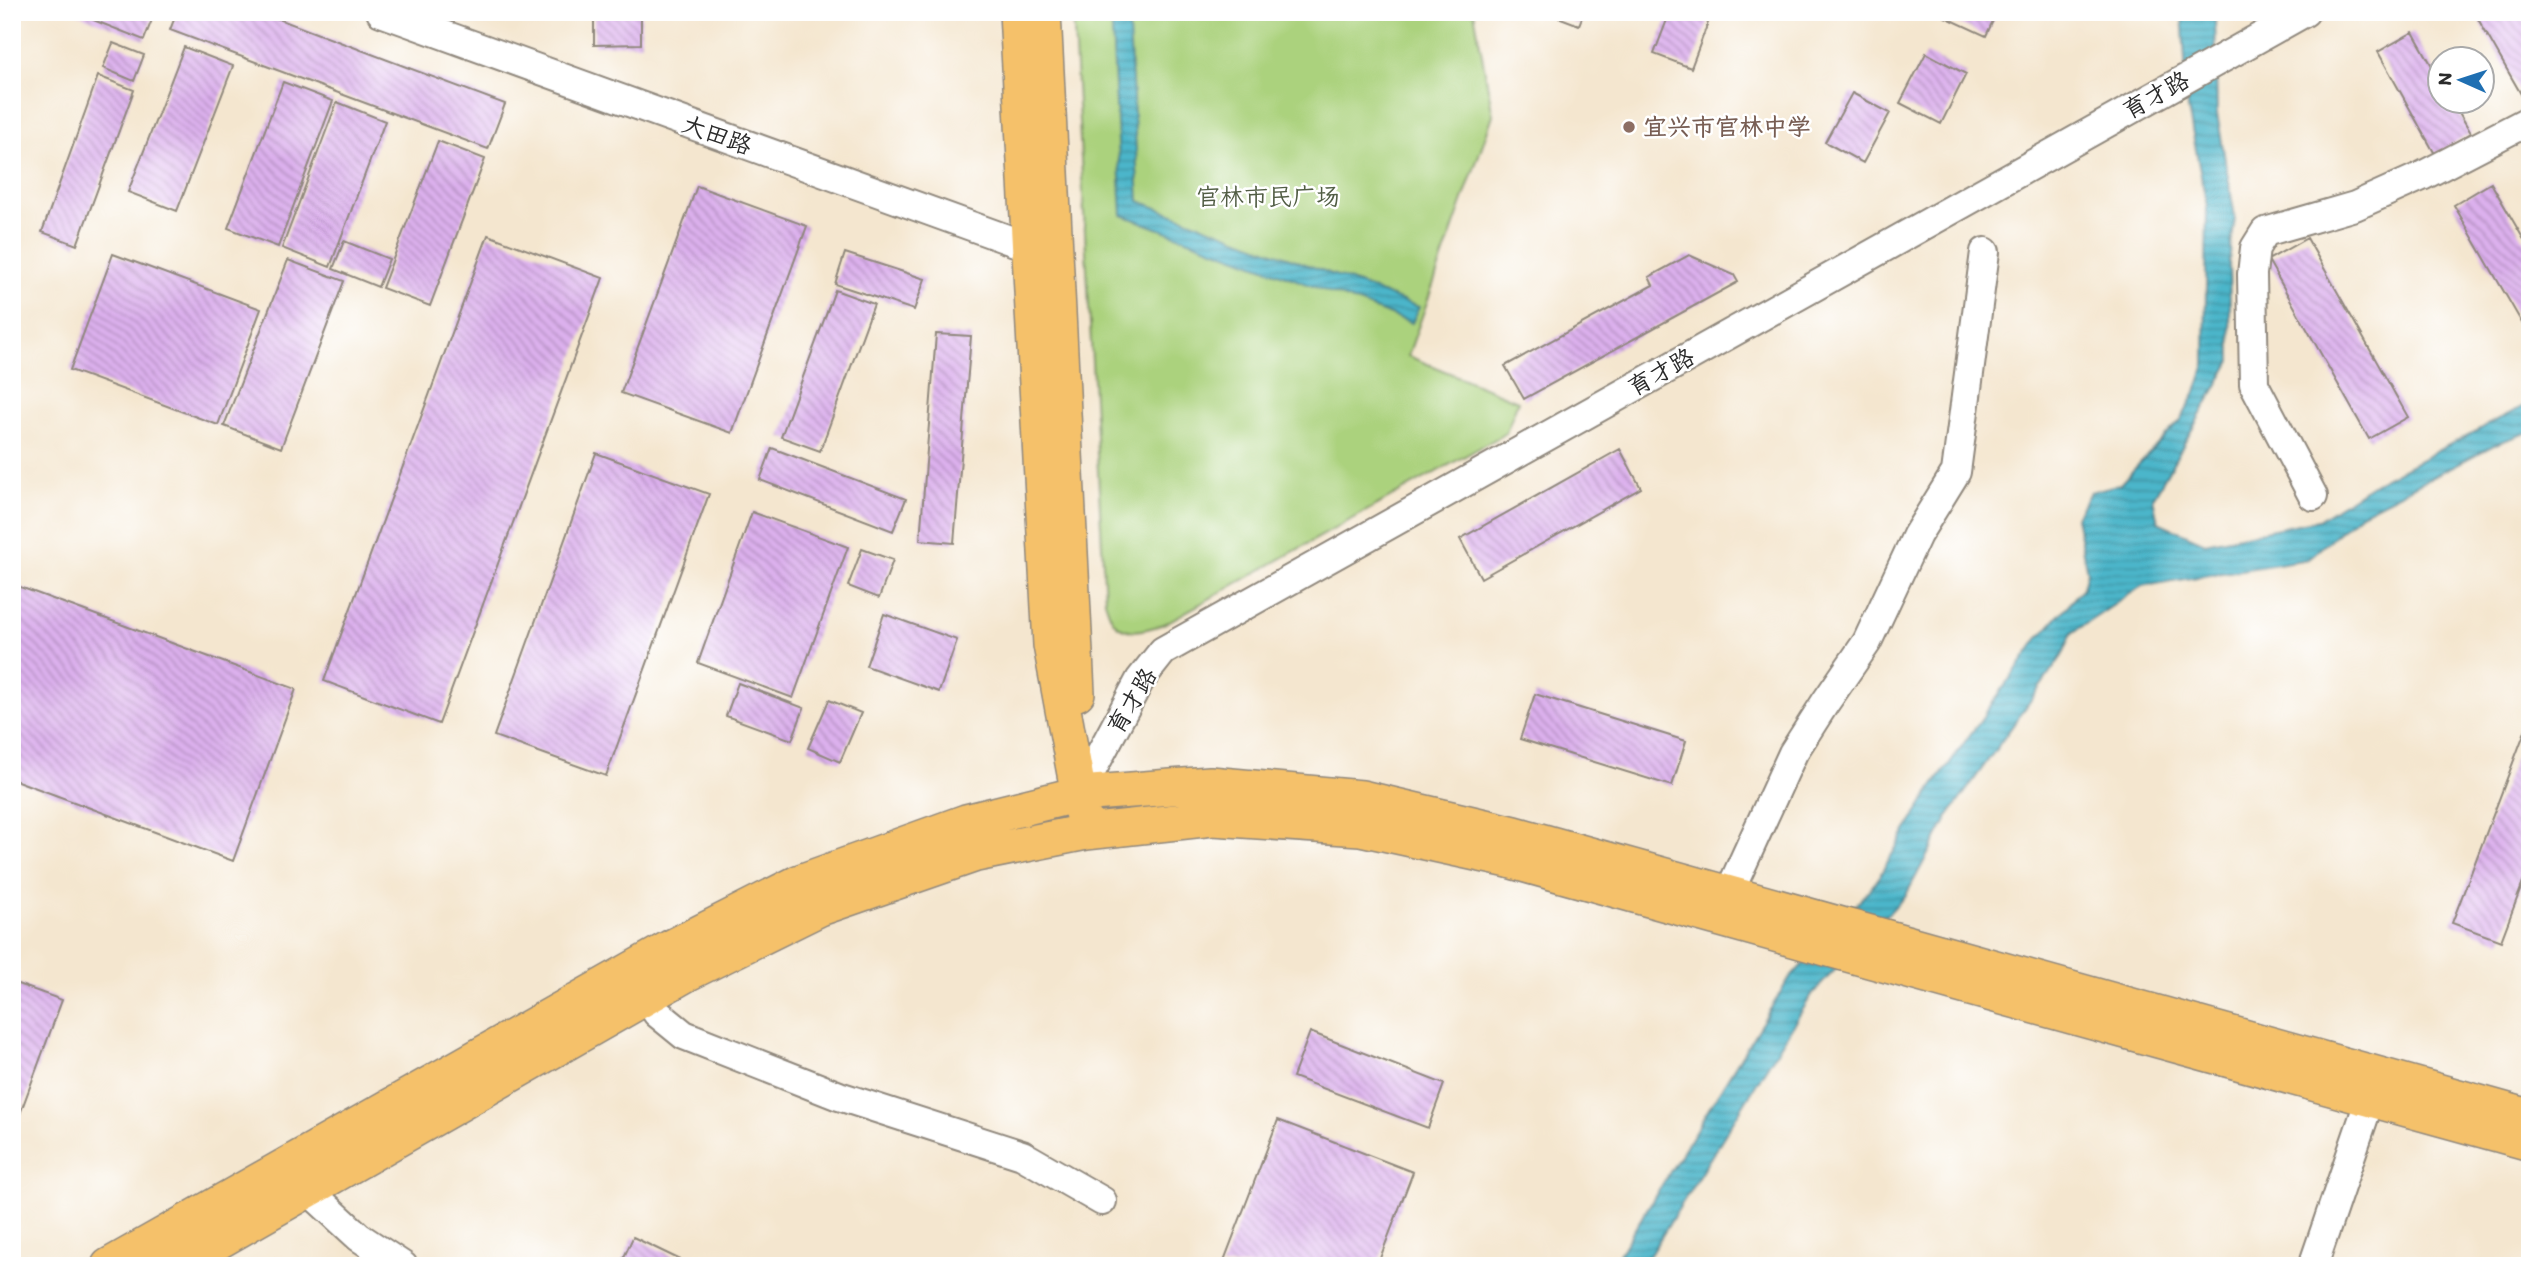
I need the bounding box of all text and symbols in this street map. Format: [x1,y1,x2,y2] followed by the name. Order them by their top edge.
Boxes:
[2426,46,2496,116] north arrow
[2117,64,2194,125] street label: 育才路
[2433,72,2456,86] text: N
[678,109,756,160] street label: 大田路
[1643,112,1811,141] place label: 宜兴市官林中学
[1621,119,1637,135] marker: 宜兴市官林中学
[1196,182,1340,211] park label: 官林市民广场
[1622,341,1699,402] street label: 育才路
[1101,662,1163,739] street label: 育才路

